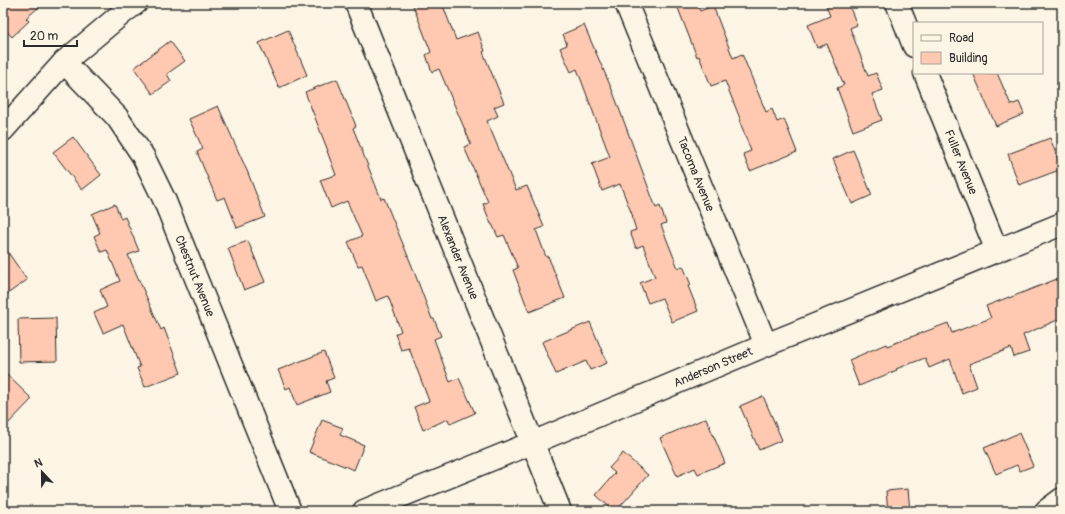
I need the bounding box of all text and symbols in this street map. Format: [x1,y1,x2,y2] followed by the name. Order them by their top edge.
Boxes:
[24,22,77,48] scale bar
[913,22,1043,74] legend
[30,29,59,44] text: 20 m
[949,31,974,46] text: Road
[949,51,988,66] text: Building
[941,128,980,197] street label: Fuller Avenue
[674,135,717,214] street label: Tacoma Avenue
[434,213,481,302] street label: Alexander Avenue
[171,233,218,319] street label: Chestnut Avenue
[671,344,755,391] street label: Anderson Street
[22,452,62,492] north arrow
[33,456,45,471] text: N

